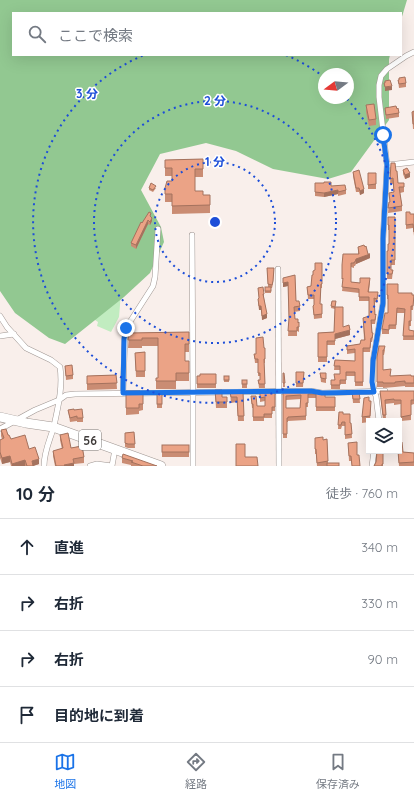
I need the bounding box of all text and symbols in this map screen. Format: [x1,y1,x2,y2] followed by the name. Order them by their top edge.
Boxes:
[12,12,402,56] search box
[26,23,48,45] icon: search
[58,26,133,45] text: ここで検索
[318,68,354,104] north arrow
[76,86,98,101] text: 3 分
[204,93,226,108] text: 2 分
[374,126,392,144] route start
[205,154,225,169] text: 1 分
[208,215,222,229] centre of rings
[117,319,135,337] route end
[366,418,402,454] map controls
[366,418,402,454] button: layers
[79,430,101,450] road number: 56
[16,483,55,504] text: 10 分
[326,485,398,501] text: 徒歩 · 760 m
[16,536,38,558] icon: ahead
[54,538,84,557] text: 直進
[361,539,398,555] text: 340 m
[16,592,38,614] icon: right
[54,594,84,613] text: 右折
[361,595,398,611] text: 330 m
[16,648,38,670] icon: right
[54,650,84,669] text: 右折
[368,651,398,667] text: 90 m
[16,704,38,726] icon: arrive
[54,706,144,725] text: 目的地に到着
[54,751,76,791] tab: 地図
[185,751,207,791] tab: 経路
[316,751,360,791] tab: 保存済み

